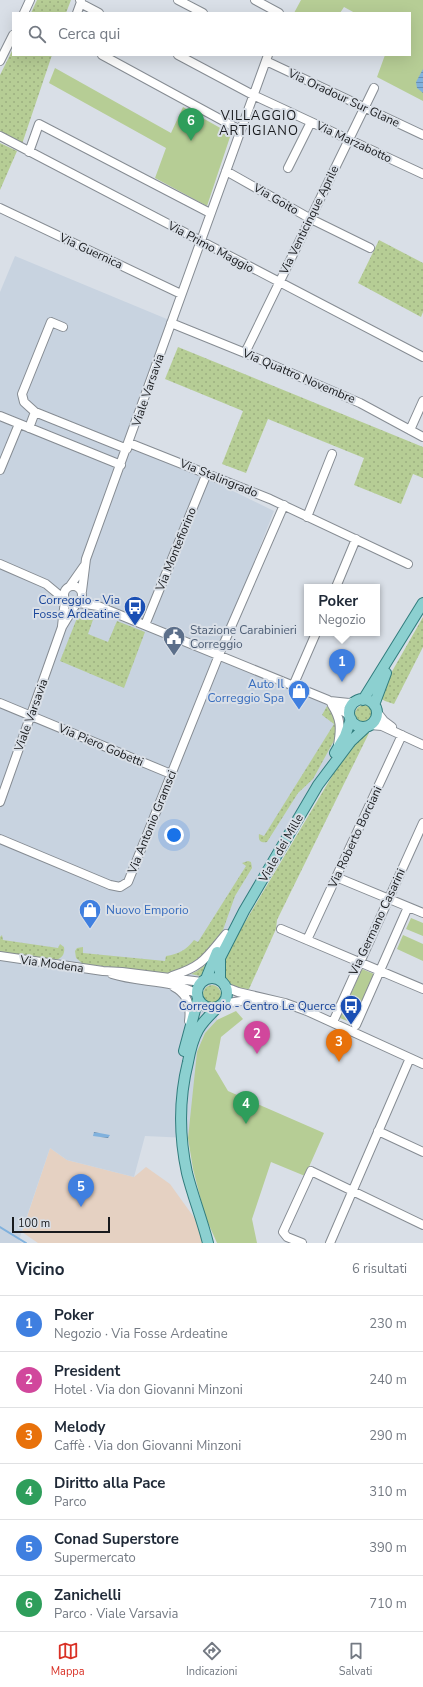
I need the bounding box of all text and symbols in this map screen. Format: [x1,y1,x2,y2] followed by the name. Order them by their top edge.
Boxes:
[12,12,411,56] search box
[26,23,48,45] icon: search
[58,24,120,44] text: Cerca qui
[285,65,402,131] street label: Via Oradour Sur Glane
[219,107,299,140] district label: VILLAGGIO ARTIGIANO
[178,108,204,141] pin: 6
[313,117,395,167] street label: Via Marzabotto
[275,163,342,278] street label: Via Venticinque Aprile
[250,179,302,218] street label: Via Goito
[164,217,257,277] street label: Via Primo Maggio
[56,229,125,273] street label: Via Guernica
[239,345,358,407] street label: Via Quattro Novembre
[128,351,168,429] street label: Viale Varsavia
[177,455,261,501] street label: Via Stalingrado
[152,505,200,594] street label: Via Montefiorino
[304,584,380,636] popup
[318,591,358,611] text: Poker
[33,592,120,622] place label: Correggio - Via Fosse Ardeatine
[122,594,148,627] bus stop icon: Correggio - Via Fosse Ardeatine
[318,611,366,629] text: Negozio
[190,622,297,652] place label: Stazione Carabinieri Correggio
[161,624,187,657] public building icon: Stazione Carabinieri Correggio
[329,649,355,682] pin: 1
[207,676,284,706] place label: Auto Il Correggio Spa
[10,677,52,754] street label: Viale Varsavia
[286,678,312,711] shop icon: Auto Il Correggio Spa
[55,719,146,770] street label: Via Piero Gobetti
[124,768,180,877] street label: Via Antonio Gramsci
[324,784,386,891] street label: Via Roberto Borciani
[255,811,307,886] street label: Viale dei Mille
[164,825,184,845] your location
[345,866,409,979] street label: Via Germano Casarini
[77,897,103,930] shop icon: Nuovo Emporio
[106,902,189,918] place label: Nuovo Emporio
[18,951,85,976] street label: Via Modena
[338,993,364,1026] bus stop icon: Correggio - Centro Le Querce
[179,998,336,1014] place label: Correggio - Centro Le Querce
[244,1021,270,1054] pin: 2
[326,1029,352,1062] pin: 3
[233,1091,259,1124] pin: 4
[68,1174,94,1207] pin: 5
[12,1215,110,1234] scale bar
[18,1216,50,1231] text: 100 m
[16,1258,65,1281] text: Vicino
[352,1260,407,1278] text: 6 risultati
[54,1305,94,1325] text: Poker
[25,1315,33,1333] text: 1
[369,1315,407,1333] text: 230 m
[54,1325,228,1343] text: Negozio · Via Fosse Ardeatine
[54,1361,120,1381] text: President
[25,1371,33,1389] text: 2
[369,1371,407,1389] text: 240 m
[54,1381,243,1399] text: Hotel · Via don Giovanni Minzoni
[54,1417,105,1437] text: Melody
[25,1427,33,1445] text: 3
[369,1427,407,1445] text: 290 m
[54,1437,241,1455] text: Caffè · Via don Giovanni Minzoni
[54,1473,165,1493] text: Diritto alla Pace
[25,1483,33,1501] text: 4
[369,1483,407,1501] text: 310 m
[54,1493,87,1511] text: Parco
[54,1529,179,1549] text: Conad Superstore
[25,1539,33,1557] text: 5
[369,1539,407,1557] text: 390 m
[54,1549,136,1567] text: Supermercato
[54,1585,121,1605] text: Zanichelli
[25,1595,33,1613] text: 6
[369,1595,407,1613] text: 710 m
[54,1605,178,1623] text: Parco · Viale Varsavia
[51,1640,85,1679] tab: Mappa
[186,1640,237,1679] tab: Indicazioni
[339,1640,372,1679] tab: Salvati

